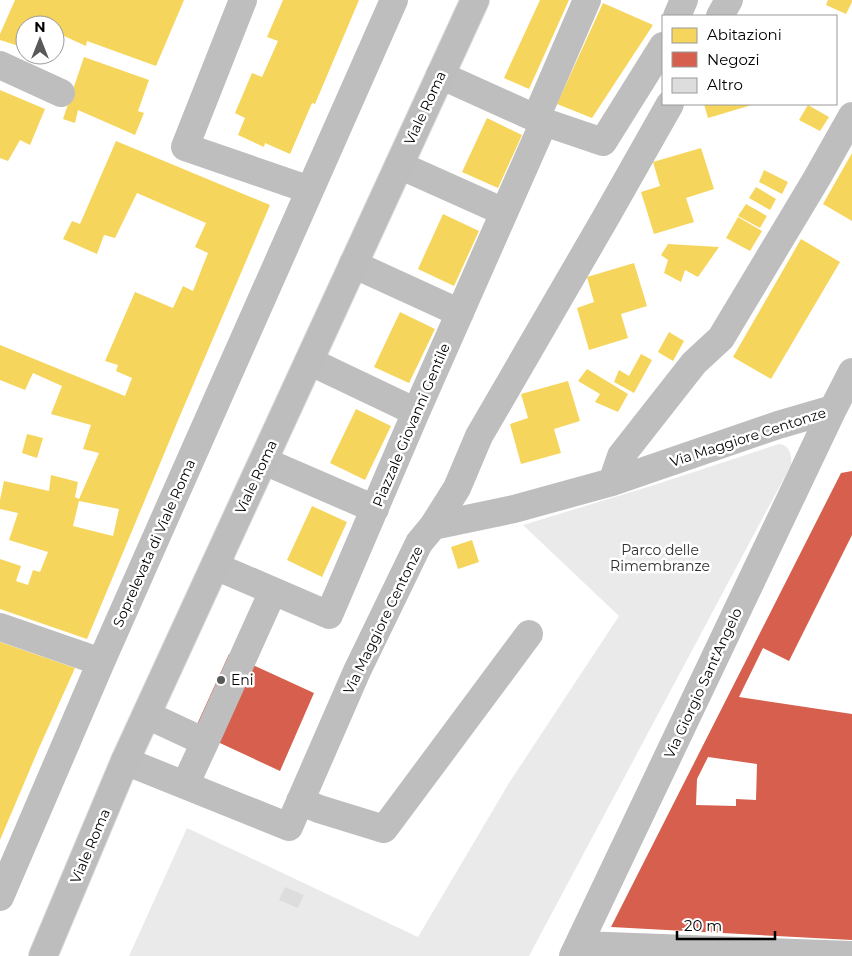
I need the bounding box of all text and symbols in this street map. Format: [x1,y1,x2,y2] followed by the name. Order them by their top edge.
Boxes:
[15,15,65,65] north arrow
[662,15,837,105] legend
[34,18,46,36] text: N
[707,25,782,44] text: Abitazioni
[707,50,760,69] text: Negozi
[400,68,450,148] street label: Viale Roma
[707,75,743,94] text: Altro
[368,340,454,510] street label: Piazzale Giovanni Gentile
[668,403,828,471] street label: Via Maggiore Centonze
[231,437,281,517] street label: Viale Roma
[109,456,199,630] street label: Soprelevata di Viale Roma
[610,541,710,575] park label: Parco delle Rimembranze
[339,543,427,697] street label: Via Maggiore Centonze
[660,605,746,761] street label: Via Giorgio Sant'Angelo
[231,671,254,689] place label: Eni
[215,674,227,686] marker: Eni
[66,806,114,886] street label: Viale Roma
[677,908,774,940] scale bar
[684,916,722,935] text: 20 m

